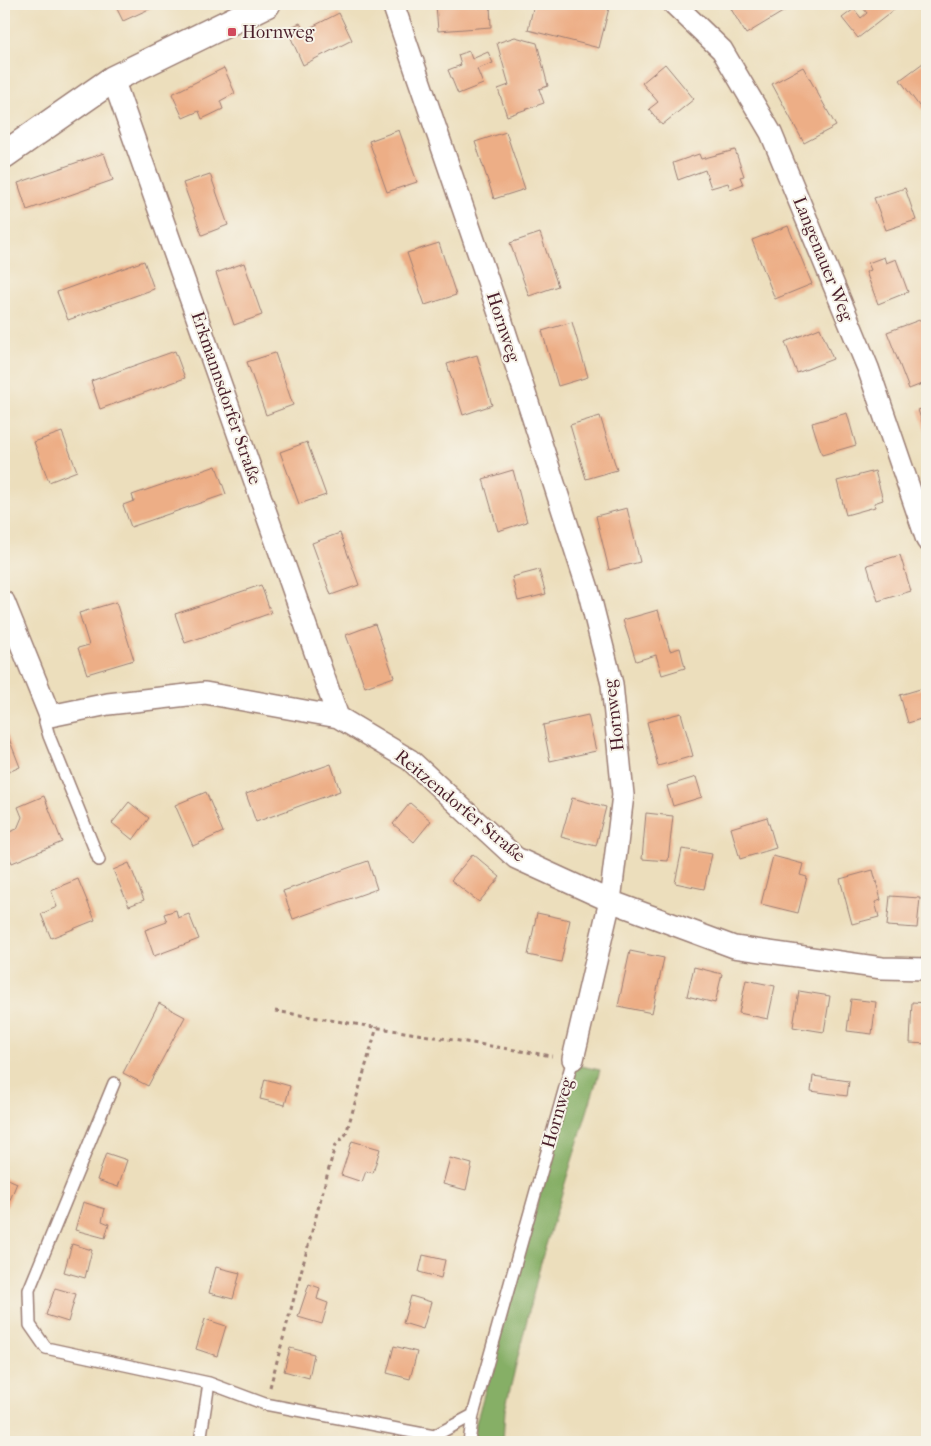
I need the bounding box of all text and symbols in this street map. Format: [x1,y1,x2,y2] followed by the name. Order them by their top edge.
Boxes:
[242,22,315,43] place label: Hornweg
[226,26,238,38] marker: Hornweg
[788,194,858,325] street label: Langenauer Weg
[482,289,524,365] street label: Hornweg
[187,309,266,487] street label: Erkmannsdorfer Straße
[599,677,629,752] street label: Hornweg
[391,745,529,867] street label: Reitzendorfer Straße
[538,1075,578,1151] street label: Hornweg

